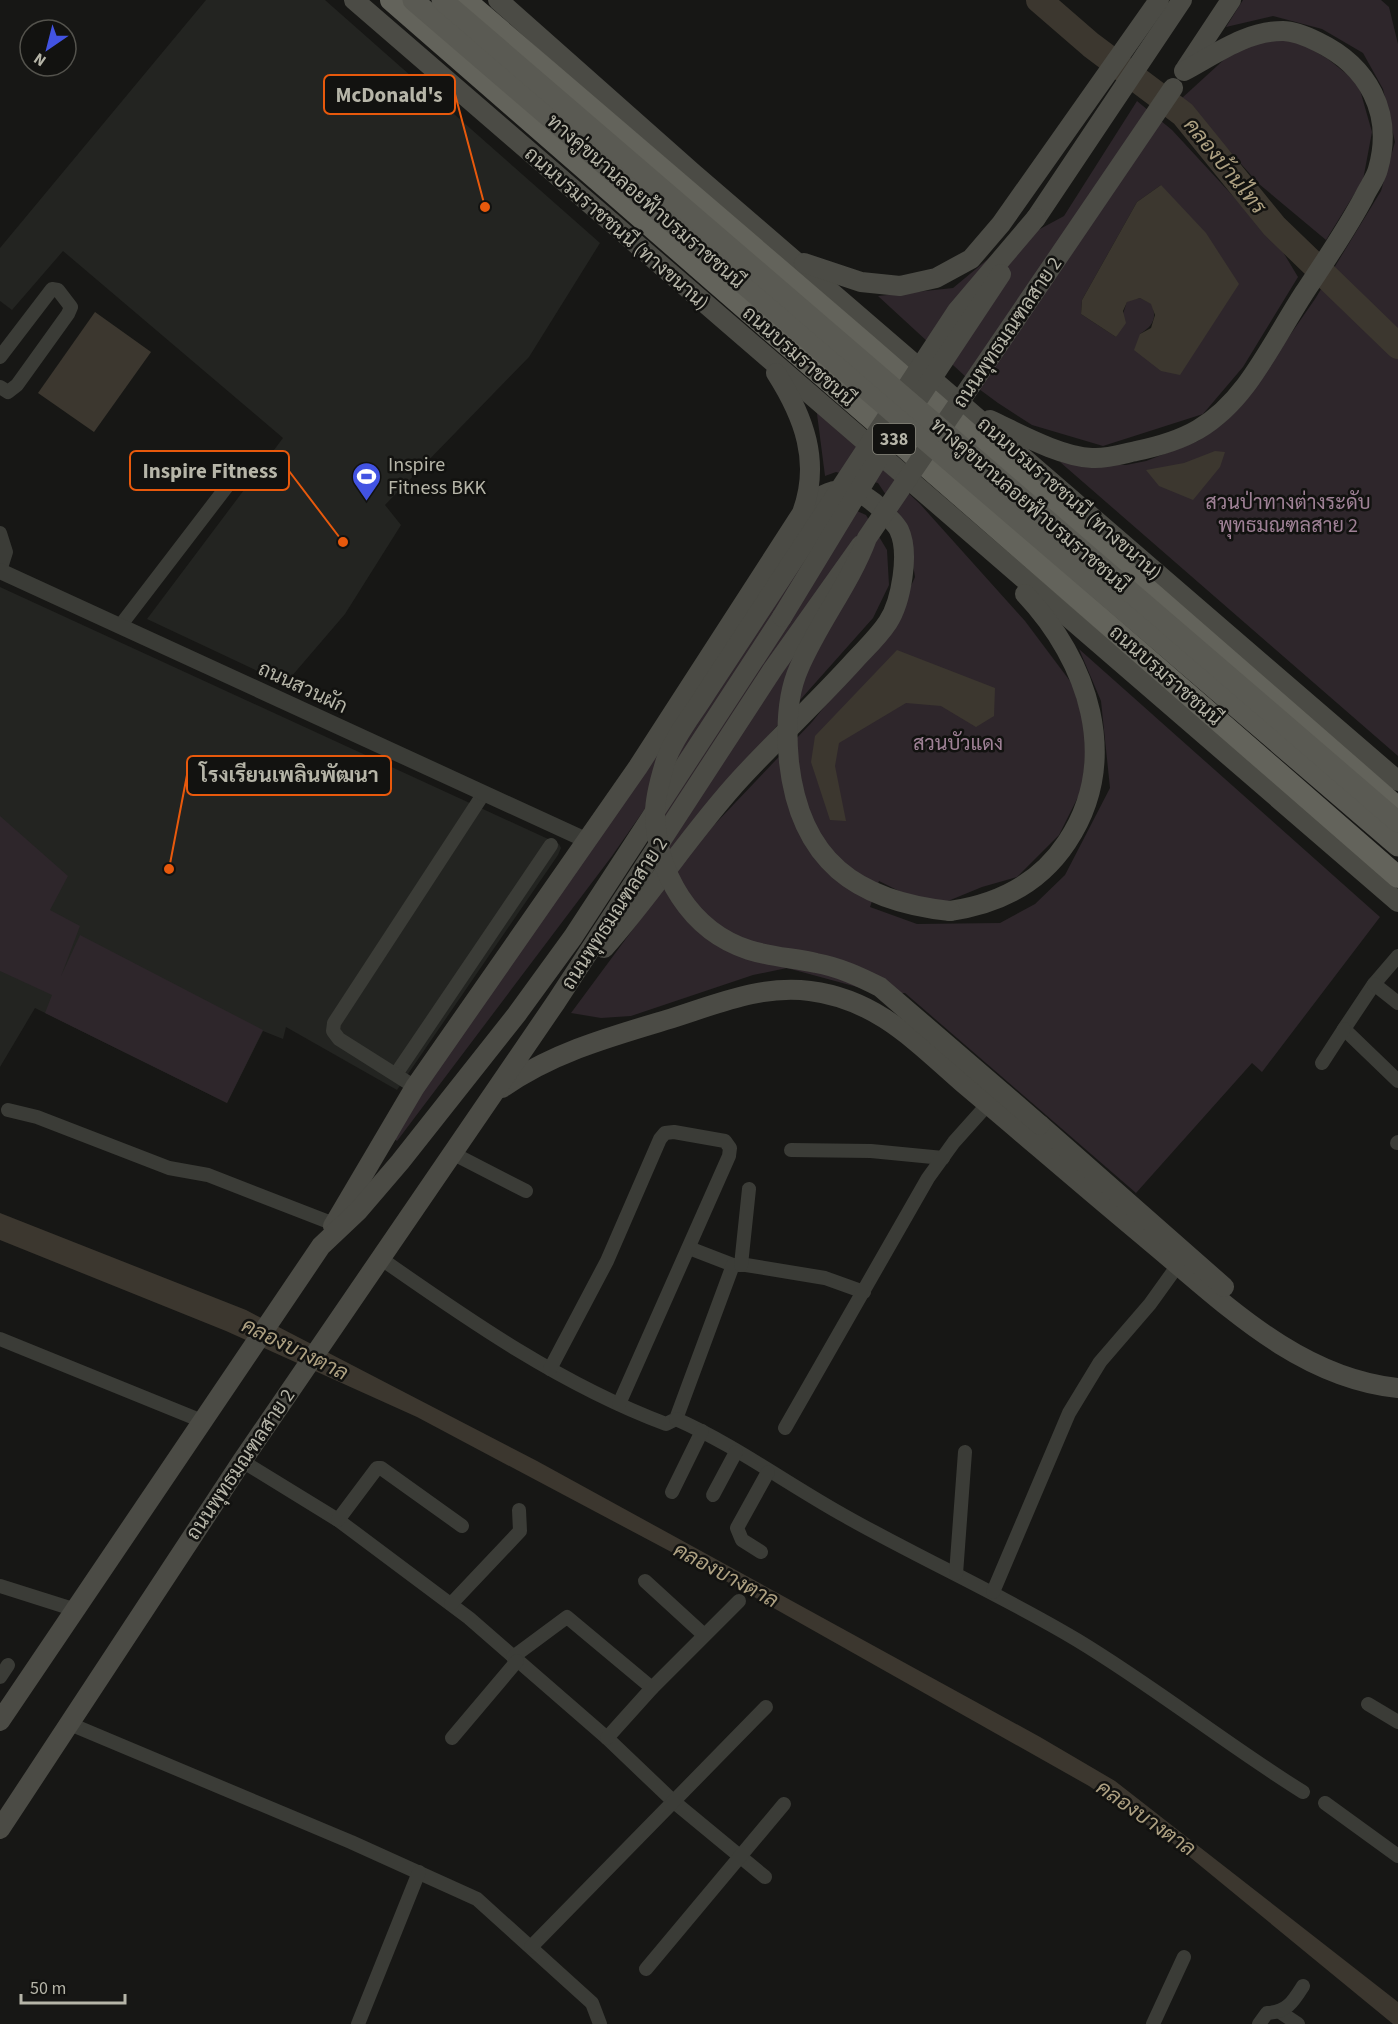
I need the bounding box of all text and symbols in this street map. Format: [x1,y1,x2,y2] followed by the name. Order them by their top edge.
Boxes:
[18,18,78,78] north arrow
[29,47,51,72] text: N
[324,75,455,114] callout: McDonald's
[335,80,443,110] text: McDonald's
[540,108,750,296] street label: ทางคู่ขนานลอยฟ้าบรมราชชนนี
[1177,111,1274,221] water label: คลองบ้านไทร
[518,141,715,317] street label: ถนนบรมราชชนนี (ทางขนาน)
[947,251,1069,414] street label: ถนนพุทธมณฑลสาย 2
[736,300,861,414] street label: ถนนบรมราชชนนี
[971,411,1168,587] street label: ถนนบรมราชชนนี (ทางขนาน)
[924,412,1134,600] street label: ทางคู่ขนานลอยฟ้าบรมราชชนนี
[873,424,915,454] road number: 338
[130,451,289,490] callout: Inspire Fitness
[388,451,487,502] place label: Inspire Fitness BKK
[142,456,278,486] text: Inspire Fitness
[351,460,383,502] sports icon: Inspire Fitness BKK
[1205,489,1371,540] park label: สวนป่าทางต่างระดับ พุทธมณฑลสาย 2
[1103,619,1228,733] street label: ถนนบรมราชชนนี
[253,655,352,721] street label: ถนนสวนผัก
[913,730,1003,758] park label: สวนบัวแดง
[187,756,391,795] callout: โรงเรียนเพลินพัฒนา
[197,760,379,790] text: โรงเรียนเพลินพัฒนา
[555,832,675,995] street label: ถนนพุทธมณฑลสาย 2
[237,1310,353,1388] water label: คลองบางตาล
[180,1383,302,1546] street label: ถนนพุทธมณฑลสาย 2
[668,1535,784,1615] water label: คลองบางตาล
[1090,1773,1202,1863] water label: คลองบางตาล
[21,1967,124,2005] scale bar
[30,1976,66,2001] text: 50 m

